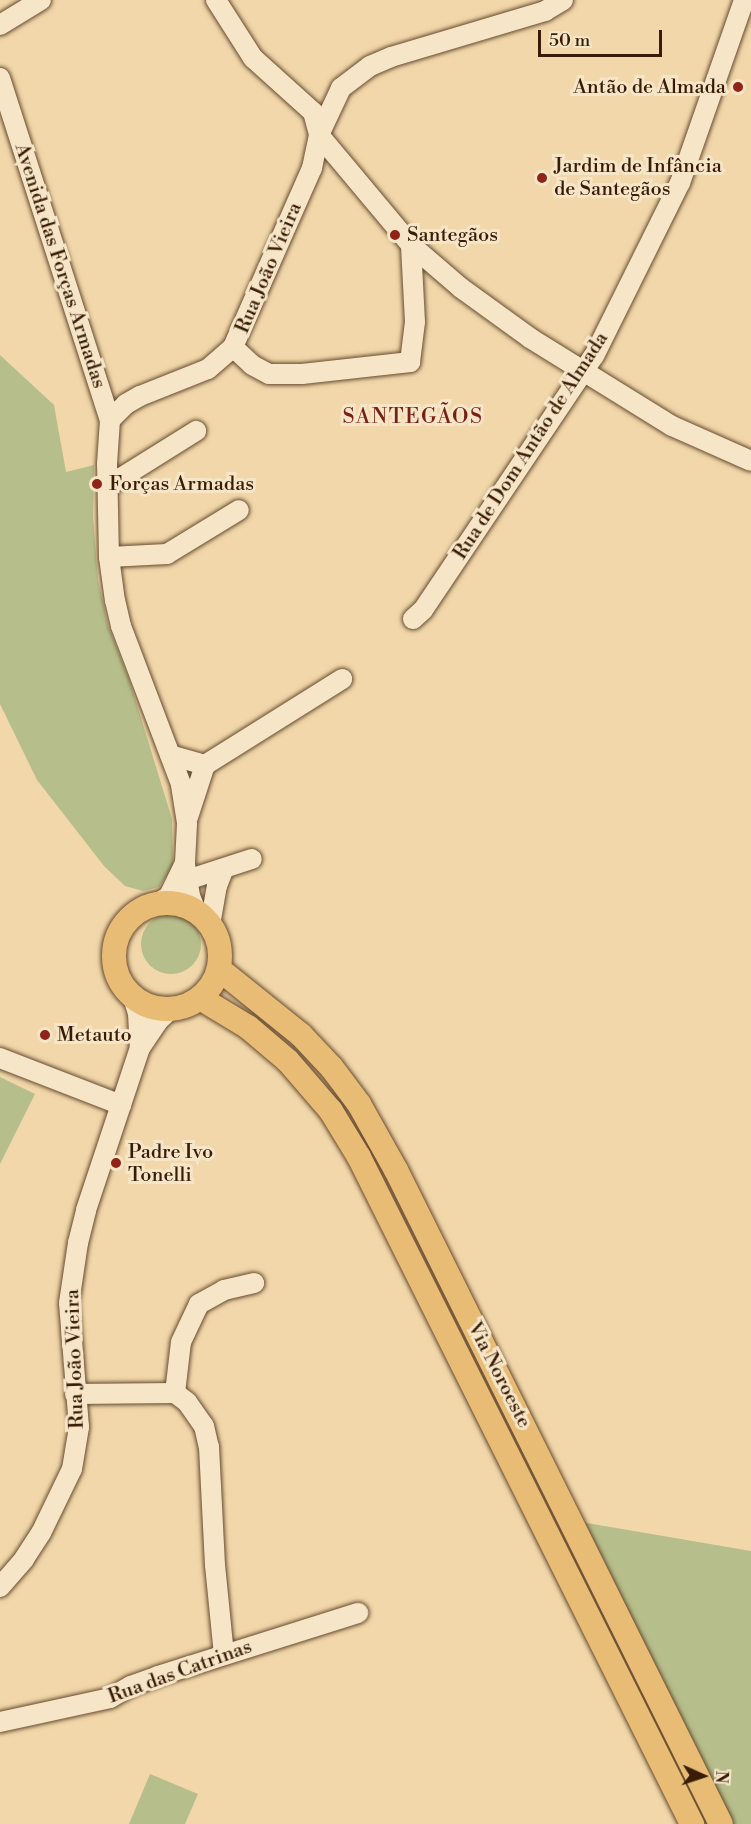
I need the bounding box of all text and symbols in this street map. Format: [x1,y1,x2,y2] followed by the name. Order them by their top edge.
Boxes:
[541,18,666,56] scale bar
[549,29,590,52] text: 50 m
[573,75,726,99] place label: Antão de Almada
[731,80,745,94] marker: Antão de Almada
[9,141,111,391] street label: Avenida das Forças Armadas
[554,154,722,201] place label: Jardim de Infância de Santegãos
[535,171,549,185] marker: Jardim de Infância de Santegãos
[231,199,307,337] street label: Rua João Vieira
[407,223,498,247] place label: Santegãos
[388,228,402,242] marker: Santegãos
[448,328,614,564] street label: Rua de Dom Antão de Almada
[343,404,483,430] district label: SANTEGÃOS
[109,472,254,496] place label: Forças Armadas
[90,477,104,491] marker: Forças Armadas
[57,1023,132,1047] place label: Metauto
[38,1028,52,1042] marker: Metauto
[128,1140,213,1187] place label: Padre Ivo Tonelli
[109,1156,123,1170] marker: Padre Ivo Tonelli
[61,1289,89,1429] street label: Rua João Vieira
[462,1318,536,1432] street label: Via Noroeste
[105,1635,255,1709] street label: Rua das Catrinas
[673,1746,733,1806] north arrow
[711,1770,731,1784] text: N

